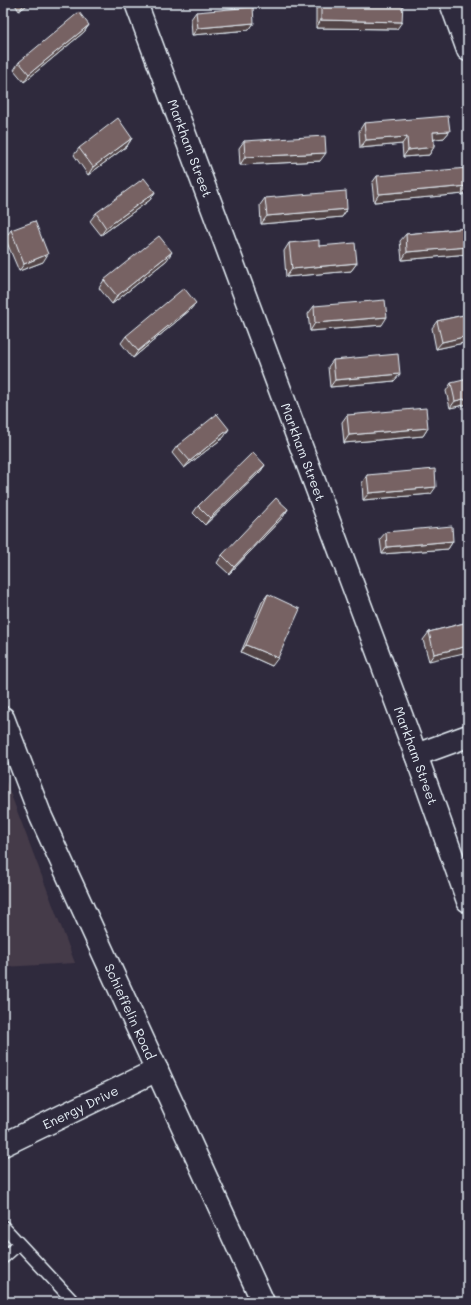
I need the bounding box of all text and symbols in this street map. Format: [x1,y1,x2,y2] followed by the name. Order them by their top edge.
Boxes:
[165,97,217,200] street label: Markham Street
[278,400,330,503] street label: Markham Street
[391,704,442,807] street label: Markham Street
[101,961,160,1062] street label: Schieffelin Road
[39,1081,121,1133] street label: Energy Drive

